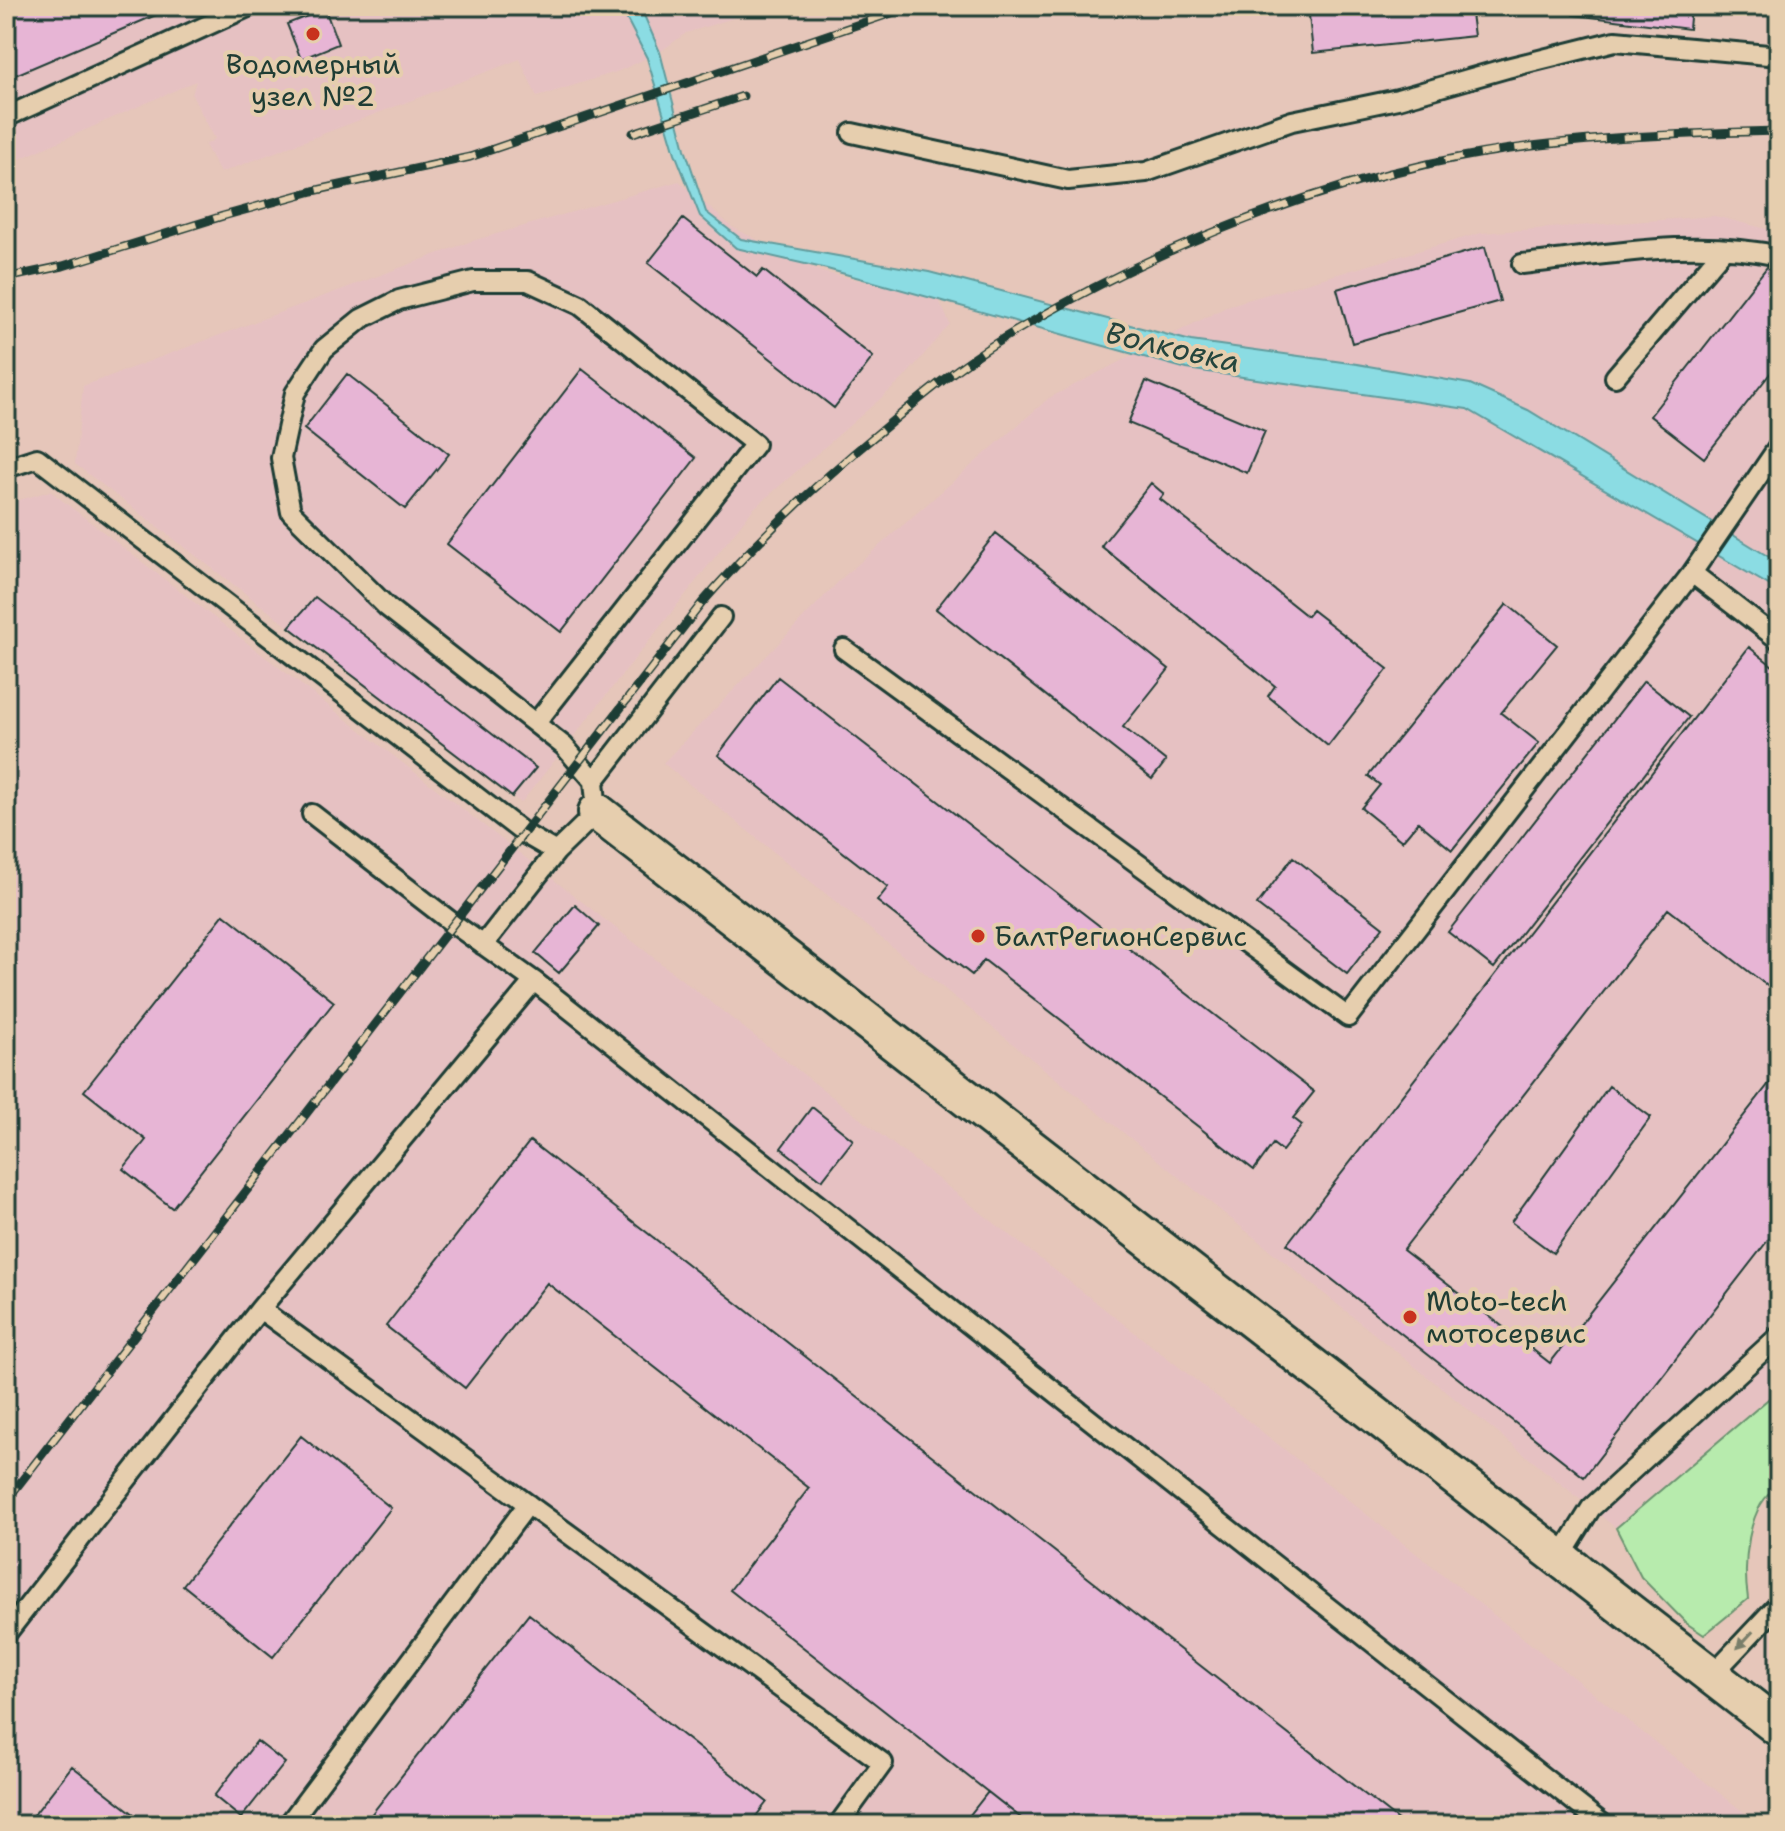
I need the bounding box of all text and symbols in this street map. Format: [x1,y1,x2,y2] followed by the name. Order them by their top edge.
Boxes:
[304,25,322,43] marker: Водомерный узел №2
[226,45,400,115] place label: Водомерный узел №2
[1102,312,1244,382] water label: Волковка
[994,917,1247,955] place label: БалтРегионСервис
[969,927,987,945] marker: БалтРегионСервис
[1426,1282,1586,1352] place label: Moto-tech мотосервис
[1401,1308,1419,1326] marker: Moto-tech мотосервис
[1736,1630,1755,1649] one-way arrow

